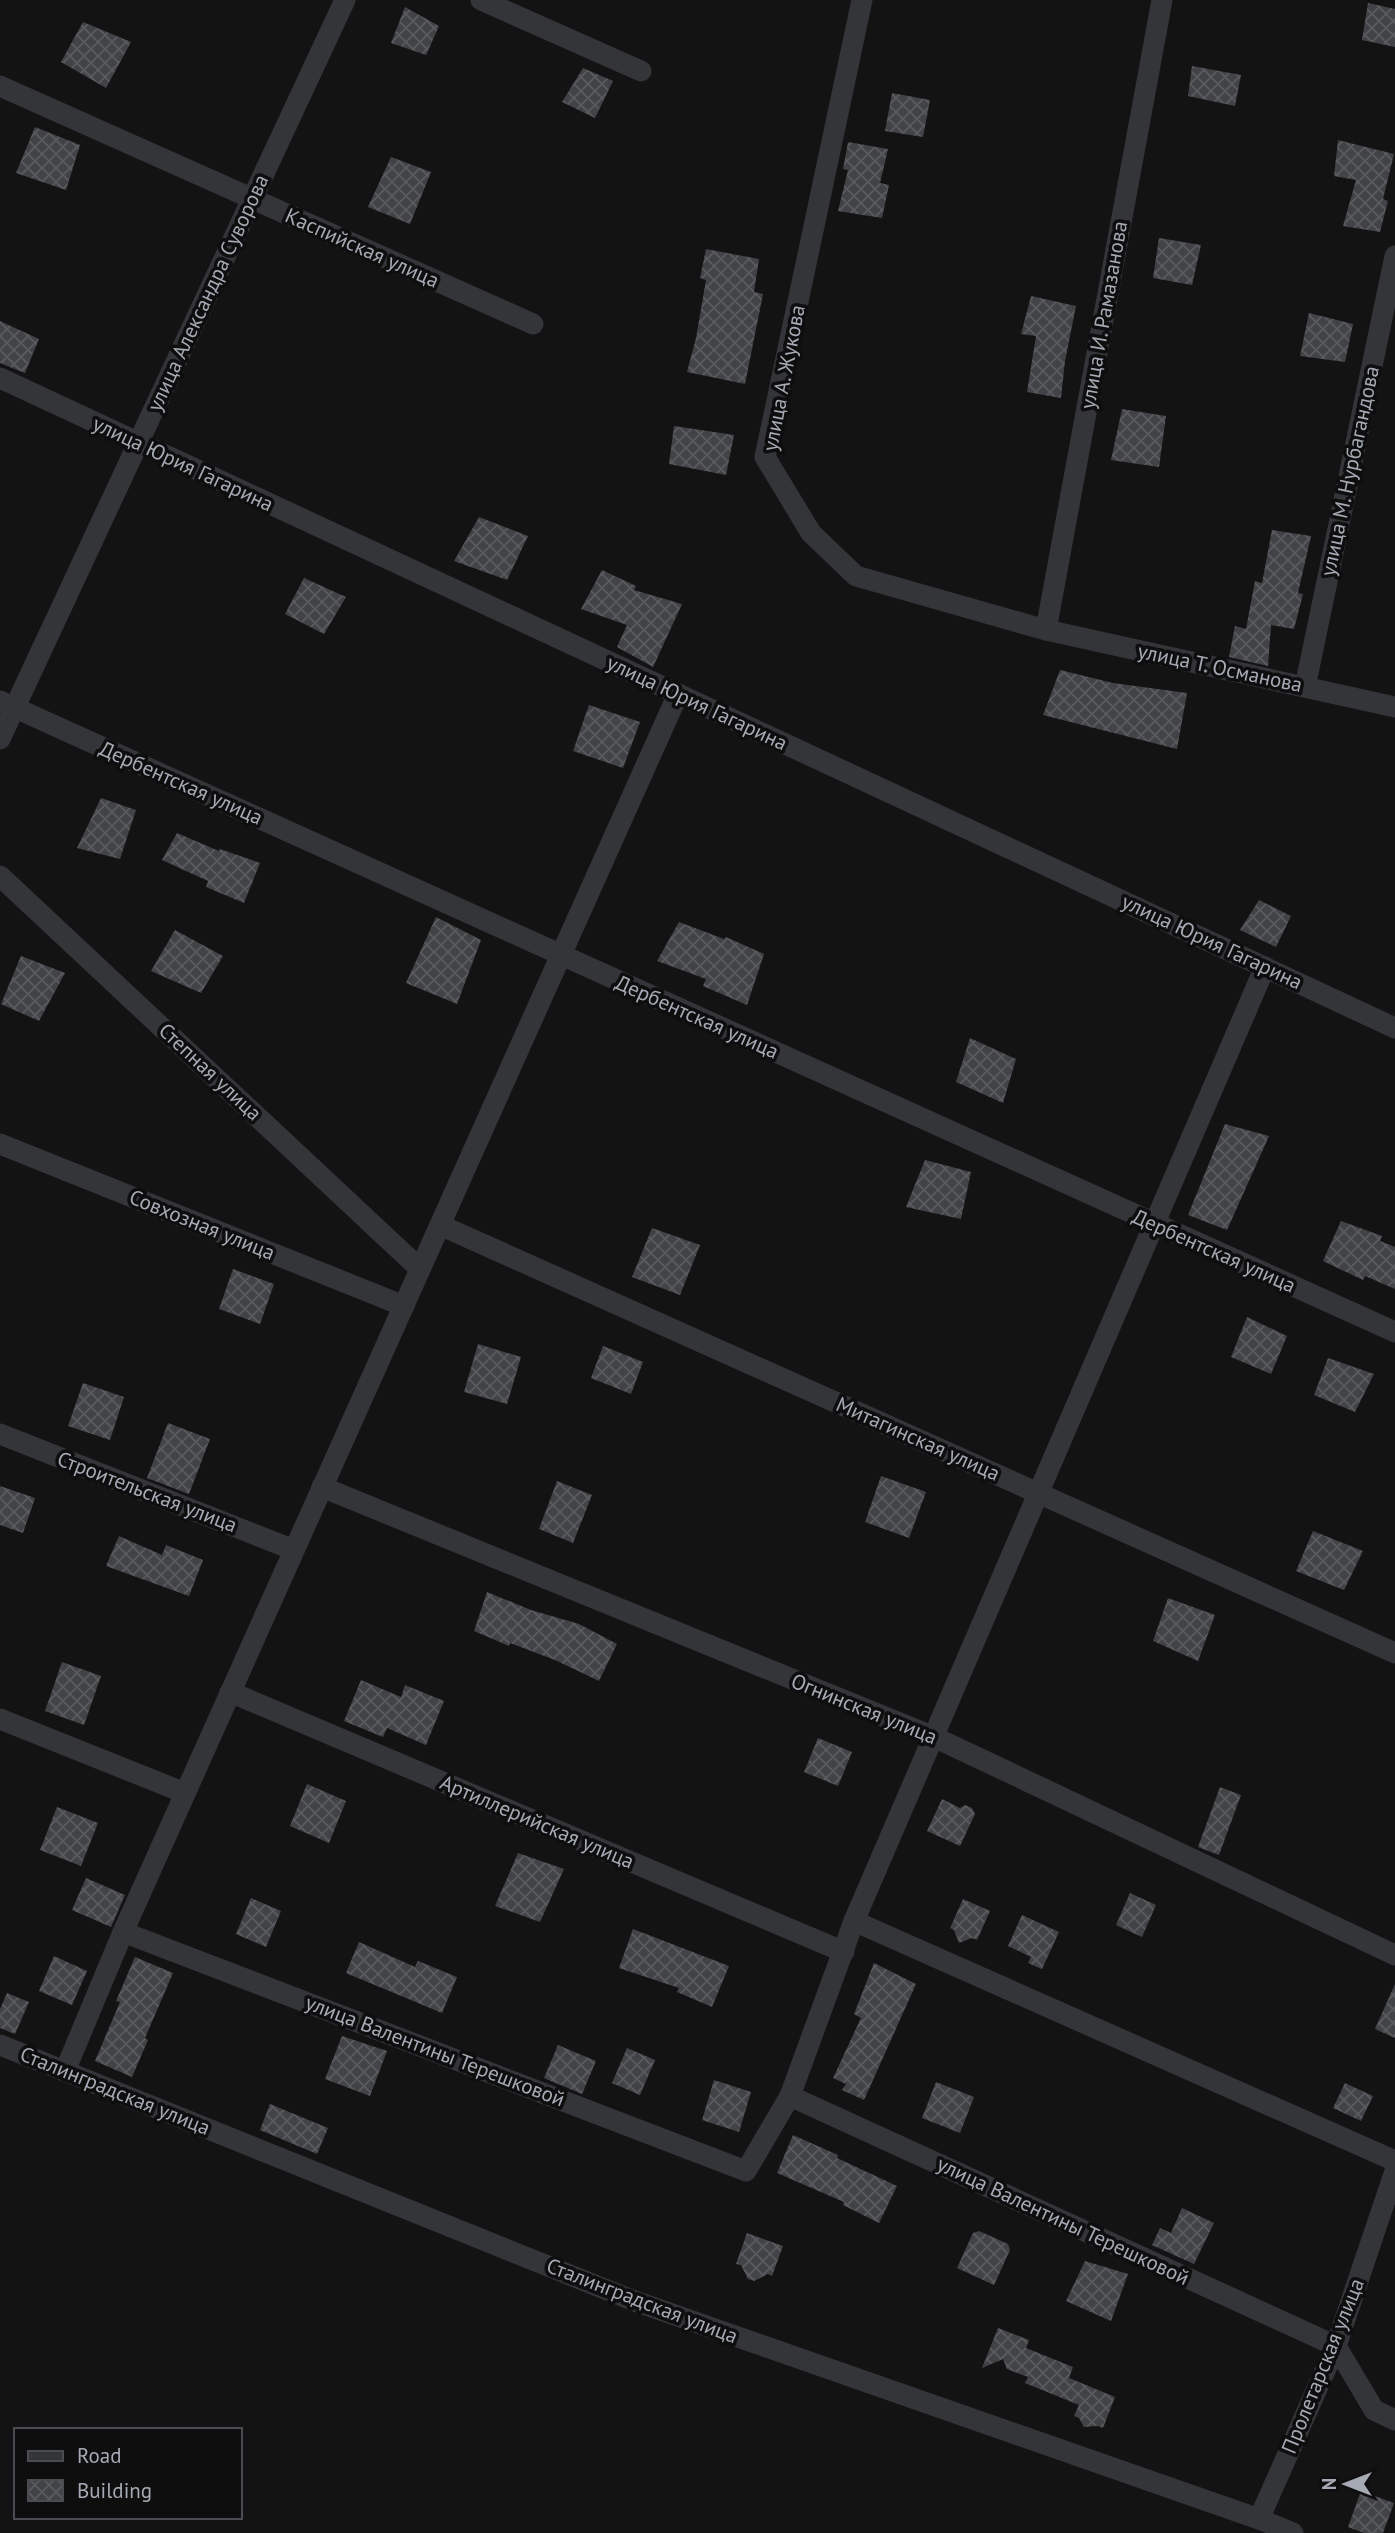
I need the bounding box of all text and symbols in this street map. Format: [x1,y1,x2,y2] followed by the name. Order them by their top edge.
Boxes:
[141,170,274,416] street label: улица Александра Суворова
[281,201,443,294] street label: Каспийская улица
[1074,219,1133,411] street label: улица И. Рамазанова
[756,303,811,453] street label: улица А. Жукова
[1314,363,1385,578] street label: улица М. Нурбагандова
[89,410,278,517] street label: улица Юрия Гагарина
[1135,637,1305,698] street label: улица Т. Османова
[603,649,792,756] street label: улица Юрия Гагарина
[95,734,267,831] street label: Дербентская улица
[1118,888,1307,995] street label: улица Юрия Гагарина
[611,968,783,1065] street label: Дербентская улица
[153,1017,268,1126] street label: Степная улица
[125,1183,279,1266] street label: Совхозная улица
[1128,1202,1300,1299] street label: Дербентская улица
[832,1390,1004,1487] street label: Митагинская улица
[53,1445,241,1538] street label: Строительская улица
[787,1667,941,1750] street label: Огнинская улица
[436,1768,638,1875] street label: Артиллерийская улица
[302,1989,569,2113] street label: улица Валентины Терешковой
[16,2040,214,2141] street label: Сталинградская улица
[933,2150,1194,2291] street label: улица Валентины Терешковой
[543,2252,742,2349] street label: Сталинградская улица
[1275,2274,1370,2457] street label: Пролетарская улица
[14,2428,242,2519] legend
[77,2442,121,2469] text: Road
[1311,2449,1381,2519] north arrow
[77,2477,152,2504] text: Building
[1317,2478,1341,2490] text: N

